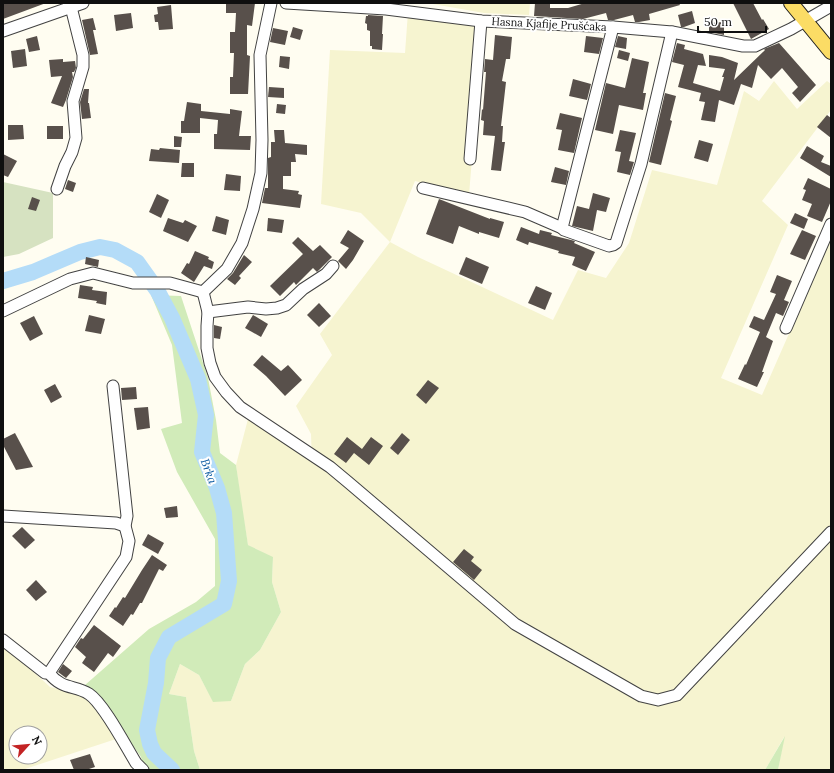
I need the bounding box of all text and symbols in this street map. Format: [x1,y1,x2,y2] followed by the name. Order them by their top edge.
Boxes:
[698,8,766,34] scale bar
[491,14,607,34] street label: Hasna Kjafije Prušćaka
[704,14,732,29] text: 50 m
[198,456,221,486] water label: Brka
[8,725,48,765] north arrow
[29,733,45,748] text: N

